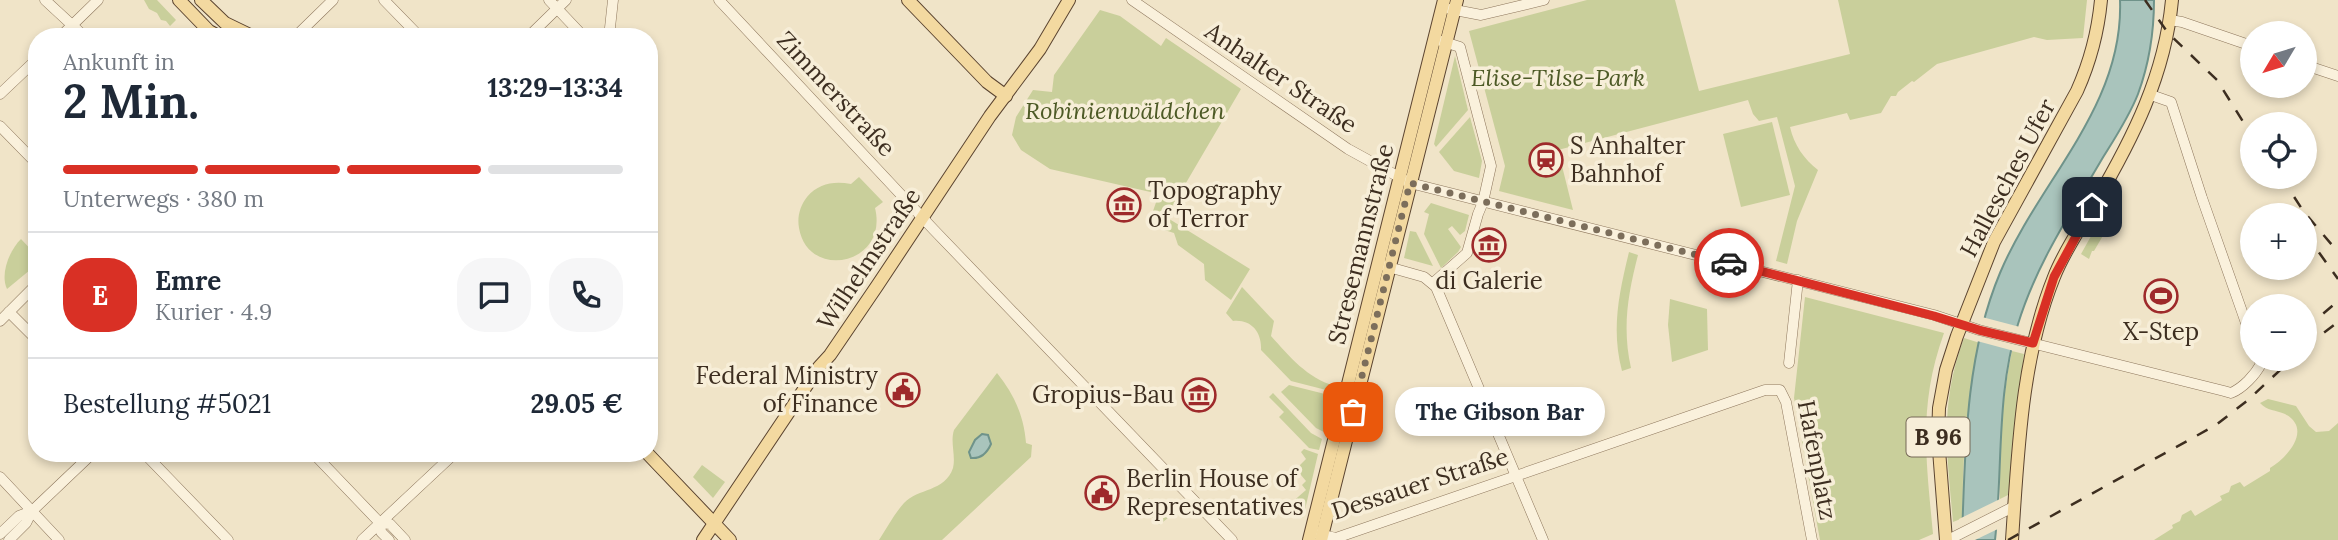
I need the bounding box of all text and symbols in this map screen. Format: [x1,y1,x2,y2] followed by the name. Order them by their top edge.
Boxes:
[1199,15,1363,140] street label: Anhalter Straße
[2240,21,2317,98] north arrow
[2240,21,2317,371] map controls
[770,25,902,163] street label: Zimmerstraße
[63,47,175,76] text: Ankunft in
[1471,62,1645,93] park label: Elise-Tilse-Park
[488,71,623,104] text: 13:29–13:34
[63,72,199,131] text: 2 Min.
[1953,93,2063,262] street label: Hallesches Ufer
[1025,95,1225,126] park label: Robinienwäldchen
[2240,112,2317,189] button: locate
[1570,130,1686,189] place label: S Anhalter Bahnhof
[1321,140,1400,347] street label: Stresemannstraße
[1527,141,1565,179] station icon: S Anhalter Bahnhof
[1148,175,1282,234] place label: Topography of Terror
[2062,177,2122,237] pin
[810,182,927,336] street label: Wilhelmstraße
[63,184,264,213] text: Unterwegs · 380 m
[1105,186,1143,224] museum icon: Topography of Terror
[2073,188,2111,226] icon: home
[2240,203,2317,280] button: +
[1470,226,1508,264] museum icon: di Galerie
[1694,228,1764,298] courier
[1710,244,1748,282] icon: car
[457,258,531,332] button: chat
[549,258,623,332] button: phone
[155,264,221,297] text: Emre
[1435,265,1543,296] place label: di Galerie
[2142,277,2180,315] sports icon: X-Step
[92,279,108,312] text: E
[2240,294,2317,371] button: −
[155,297,272,326] text: Kurier · 4.9
[2123,316,2199,347] place label: X-Step
[696,360,878,419] place label: Federal Ministry of Finance
[884,371,922,409] public building icon: Federal Ministry of Finance
[1180,376,1218,414] museum icon: Gropius-Bau
[1032,379,1174,410] place label: Gropius-Bau
[1323,382,1383,442] pin
[63,387,271,420] text: Bestellung #5021
[530,387,623,420] text: 29.05 €
[1395,388,1605,436] callout: The Gibson Bar
[1334,393,1372,431] icon: bag
[1416,397,1584,426] text: The Gibson Bar
[1791,398,1844,522] street label: Hafenplatz
[1906,418,1969,457] road number: B 96
[1327,440,1512,527] street label: Dessauer Straße
[1126,463,1304,522] place label: Berlin House of Representatives
[1083,474,1121,512] public building icon: Berlin House of Representatives

